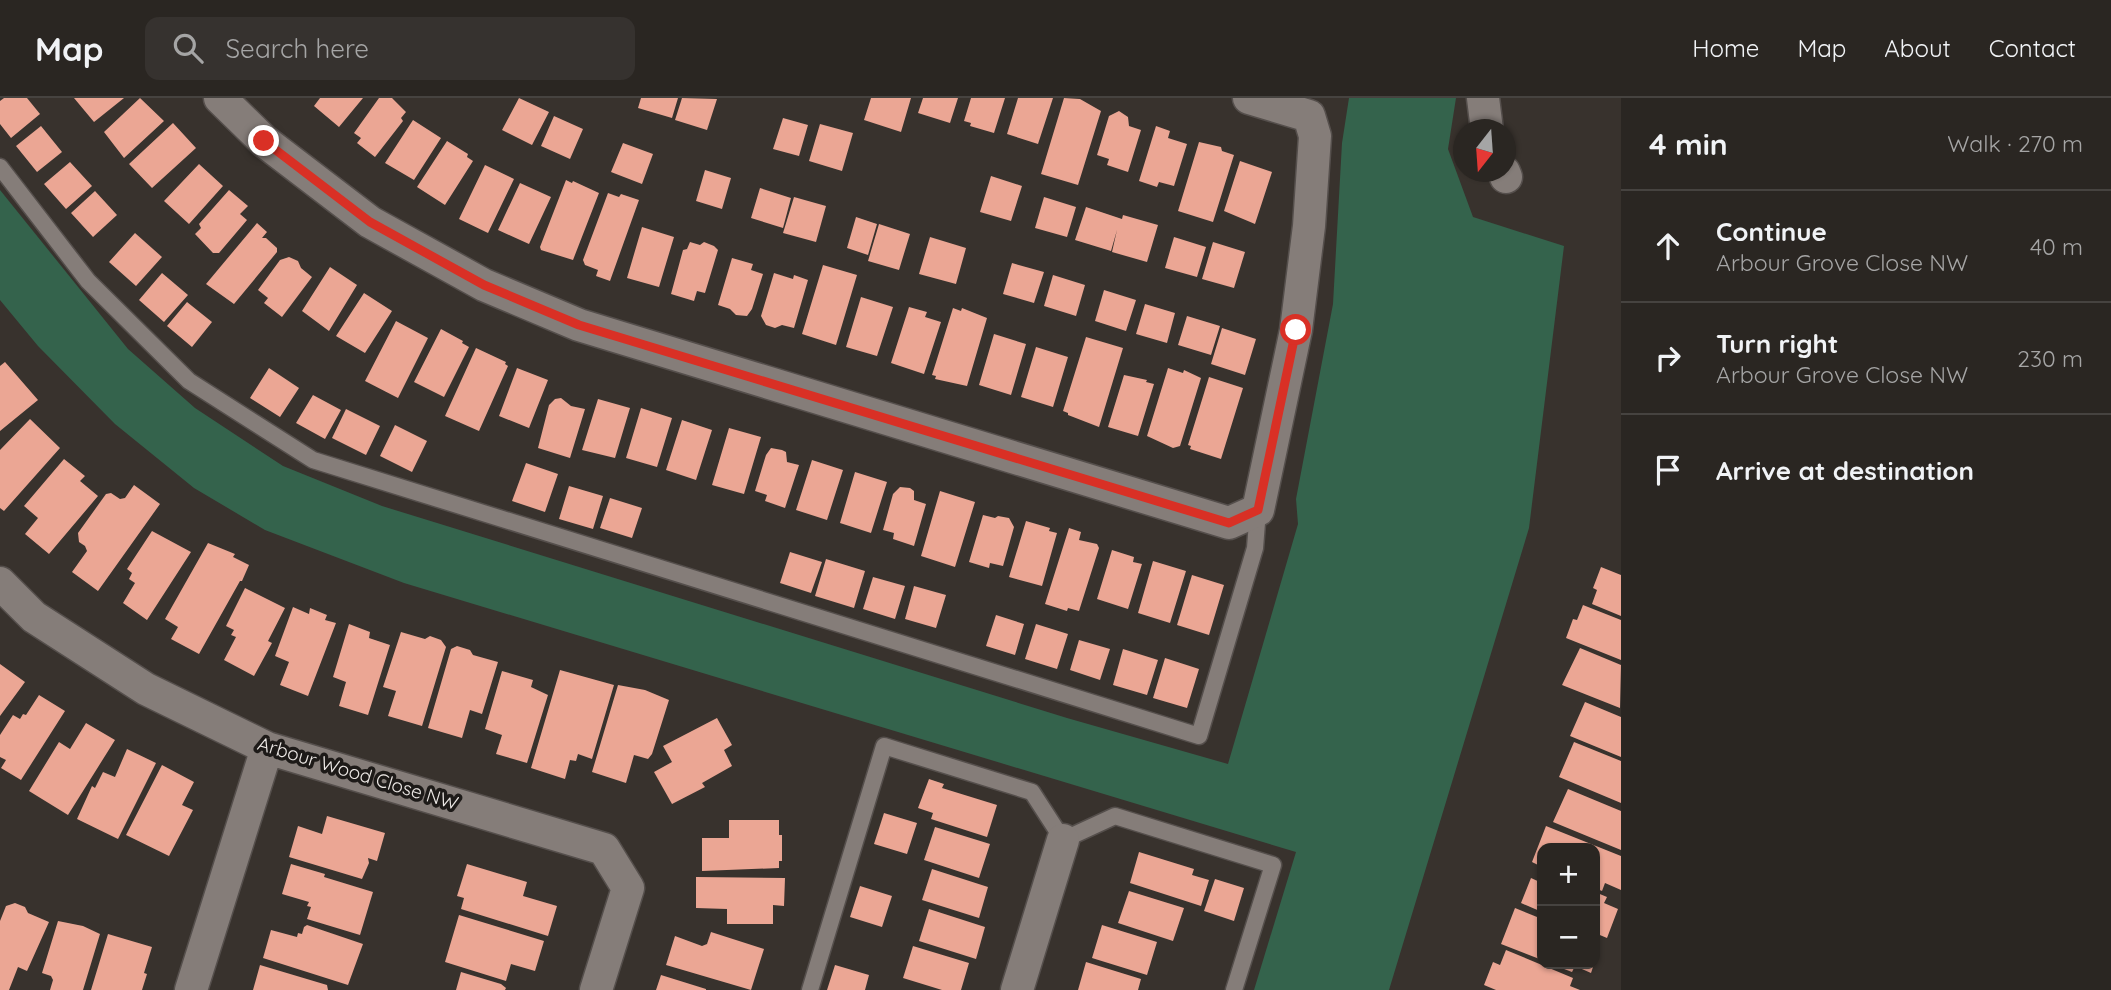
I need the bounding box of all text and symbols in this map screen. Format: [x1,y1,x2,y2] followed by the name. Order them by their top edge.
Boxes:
[145,17,635,80] search box
[35,28,103,69] text: Map
[169,29,207,67] icon: search
[225,32,369,65] text: Search here
[1692,33,1759,63] text: Home
[1797,33,1846,63] text: Map
[1884,33,1951,63] text: About
[1989,33,2076,63] text: Contact
[1453,119,1516,182] north arrow
[248,125,279,156] route end
[1649,125,1728,163] text: 4 min
[1947,129,2083,158] text: Walk · 270 m
[1716,215,1827,248] text: Continue
[1649,227,1687,265] icon: ahead
[2030,232,2083,261] text: 40 m
[1716,248,1968,277] text: Arbour Grove Close NW
[1280,314,1311,345] route start
[1716,327,1838,360] text: Turn right
[1649,339,1687,377] icon: right
[2017,344,2083,373] text: 230 m
[1716,360,1968,389] text: Arbour Grove Close NW
[1649,451,1687,489] icon: arrive
[1716,454,1974,487] text: Arrive at destination
[255,731,461,815] street label: Arbour Wood Close NW
[1537,843,1600,969] map controls
[1537,843,1600,906] button: +
[1537,906,1600,969] button: −

